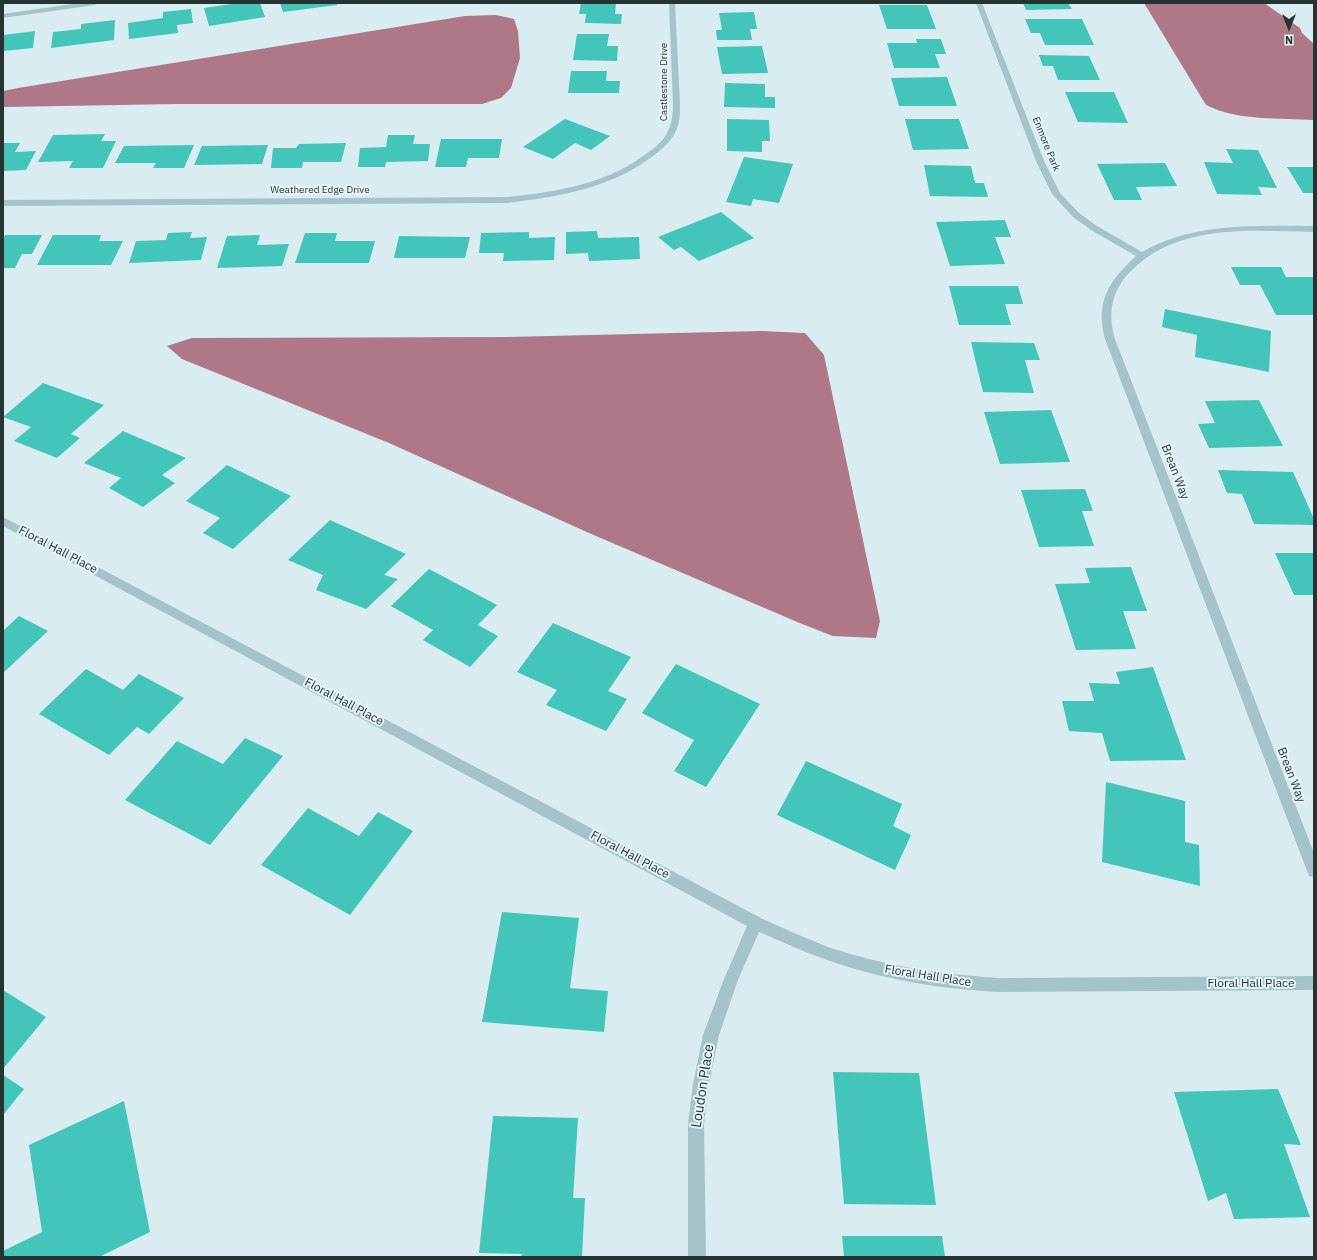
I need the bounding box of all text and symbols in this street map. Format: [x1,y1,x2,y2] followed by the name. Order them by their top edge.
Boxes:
[1269,8,1309,48] north arrow
[1285,33,1293,47] text: N
[658,43,670,121] street label: Castlestone Drive
[1030,115,1062,173] street label: Enmore Park
[270,184,370,196] street label: Weathered Edge Drive
[1158,442,1192,502] street label: Brean Way
[16,523,100,577] street label: Floral Hall Place
[302,675,386,729] street label: Floral Hall Place
[1274,745,1308,805] street label: Brean Way
[588,828,672,882] street label: Floral Hall Place
[884,962,972,990] street label: Floral Hall Place
[1207,977,1295,991] street label: Floral Hall Place
[688,1043,718,1129] street label: Loudon Place

